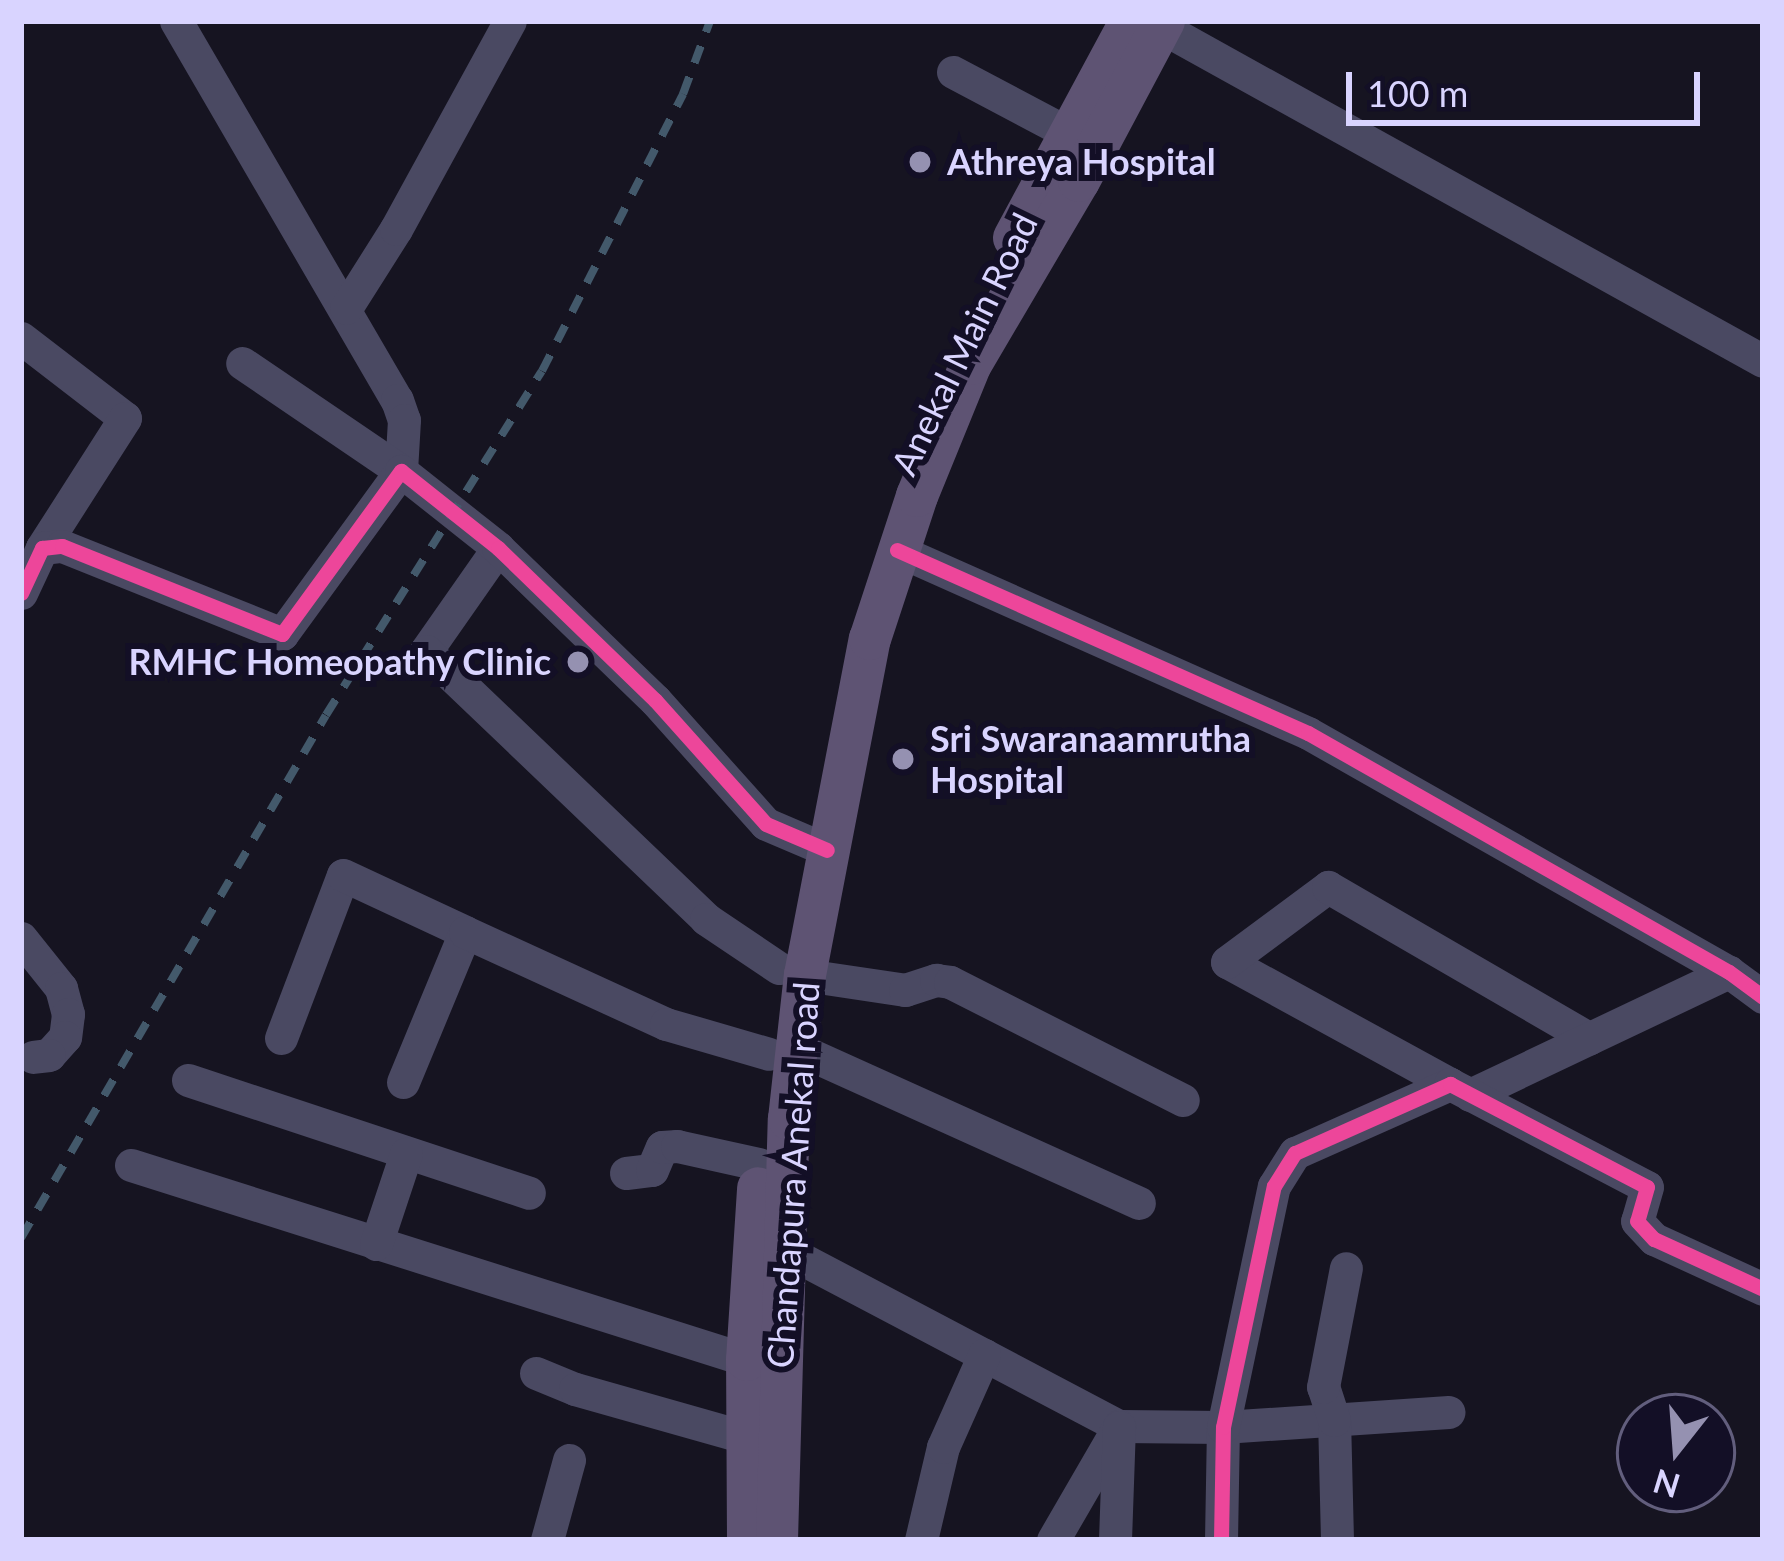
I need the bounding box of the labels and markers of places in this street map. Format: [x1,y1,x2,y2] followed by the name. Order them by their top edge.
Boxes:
[947,140,1216,184] place label: Athreya Hospital
[904,146,936,178] marker: Athreya Hospital
[128,640,551,684] place label: RMHC Homeopathy Clinic
[562,646,594,678] marker: RMHC Homeopathy Clinic
[930,716,1251,801] place label: Sri Swaranaamrutha Hospital
[887,743,919,775] marker: Sri Swaranaamrutha Hospital

